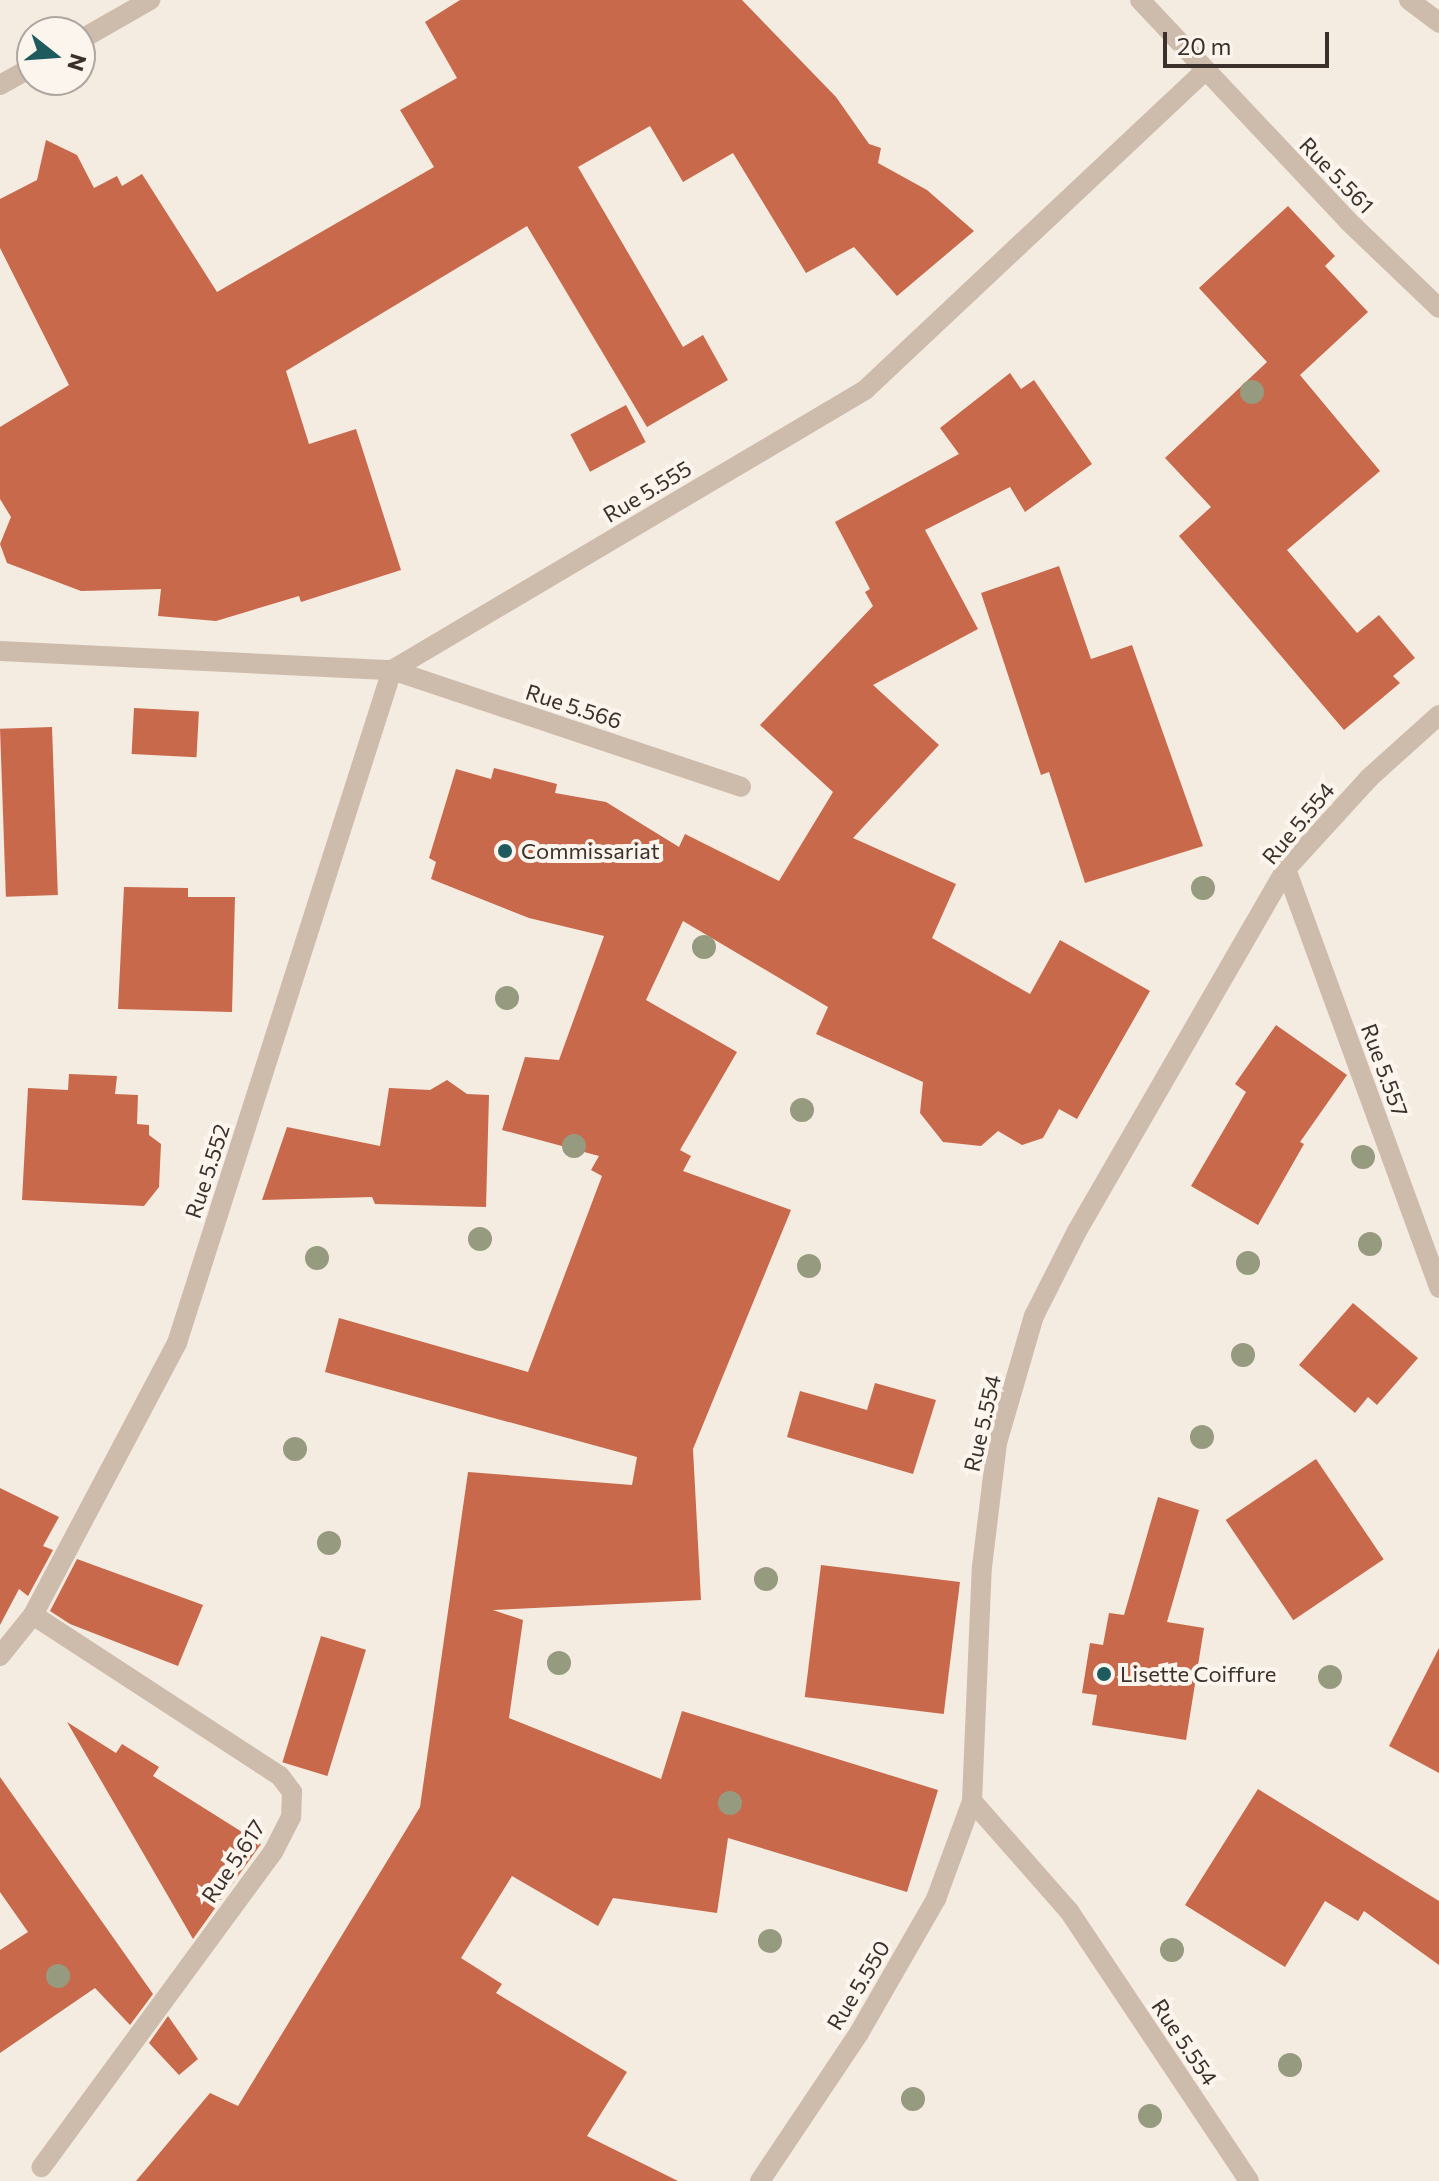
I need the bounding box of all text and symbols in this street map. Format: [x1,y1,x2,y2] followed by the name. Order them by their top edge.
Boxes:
[16,16,96,96] north arrow
[1167,16,1333,66] scale bar
[1177,31,1231,60] text: 20 m
[62,51,93,74] text: N
[1294,131,1380,219] street label: Rue 5.561
[598,454,696,528] street label: Rue 5.555
[523,678,625,734] street label: Rue 5.566
[1256,777,1340,869] street label: Rue 5.554
[521,838,660,864] place label: Commissariat
[496,842,514,860] marker: Commissariat
[1356,1020,1414,1120] street label: Rue 5.557
[179,1120,235,1222] street label: Rue 5.552
[958,1372,1006,1474] street label: Rue 5.554
[1120,1661,1276,1687] place label: Lisette Coiffure
[1095,1665,1113,1683] marker: Lisette Coiffure
[196,1815,270,1907] street label: Rue 5.617
[821,1935,895,2035] street label: Rue 5.550
[1146,1994,1224,2090] street label: Rue 5.554

